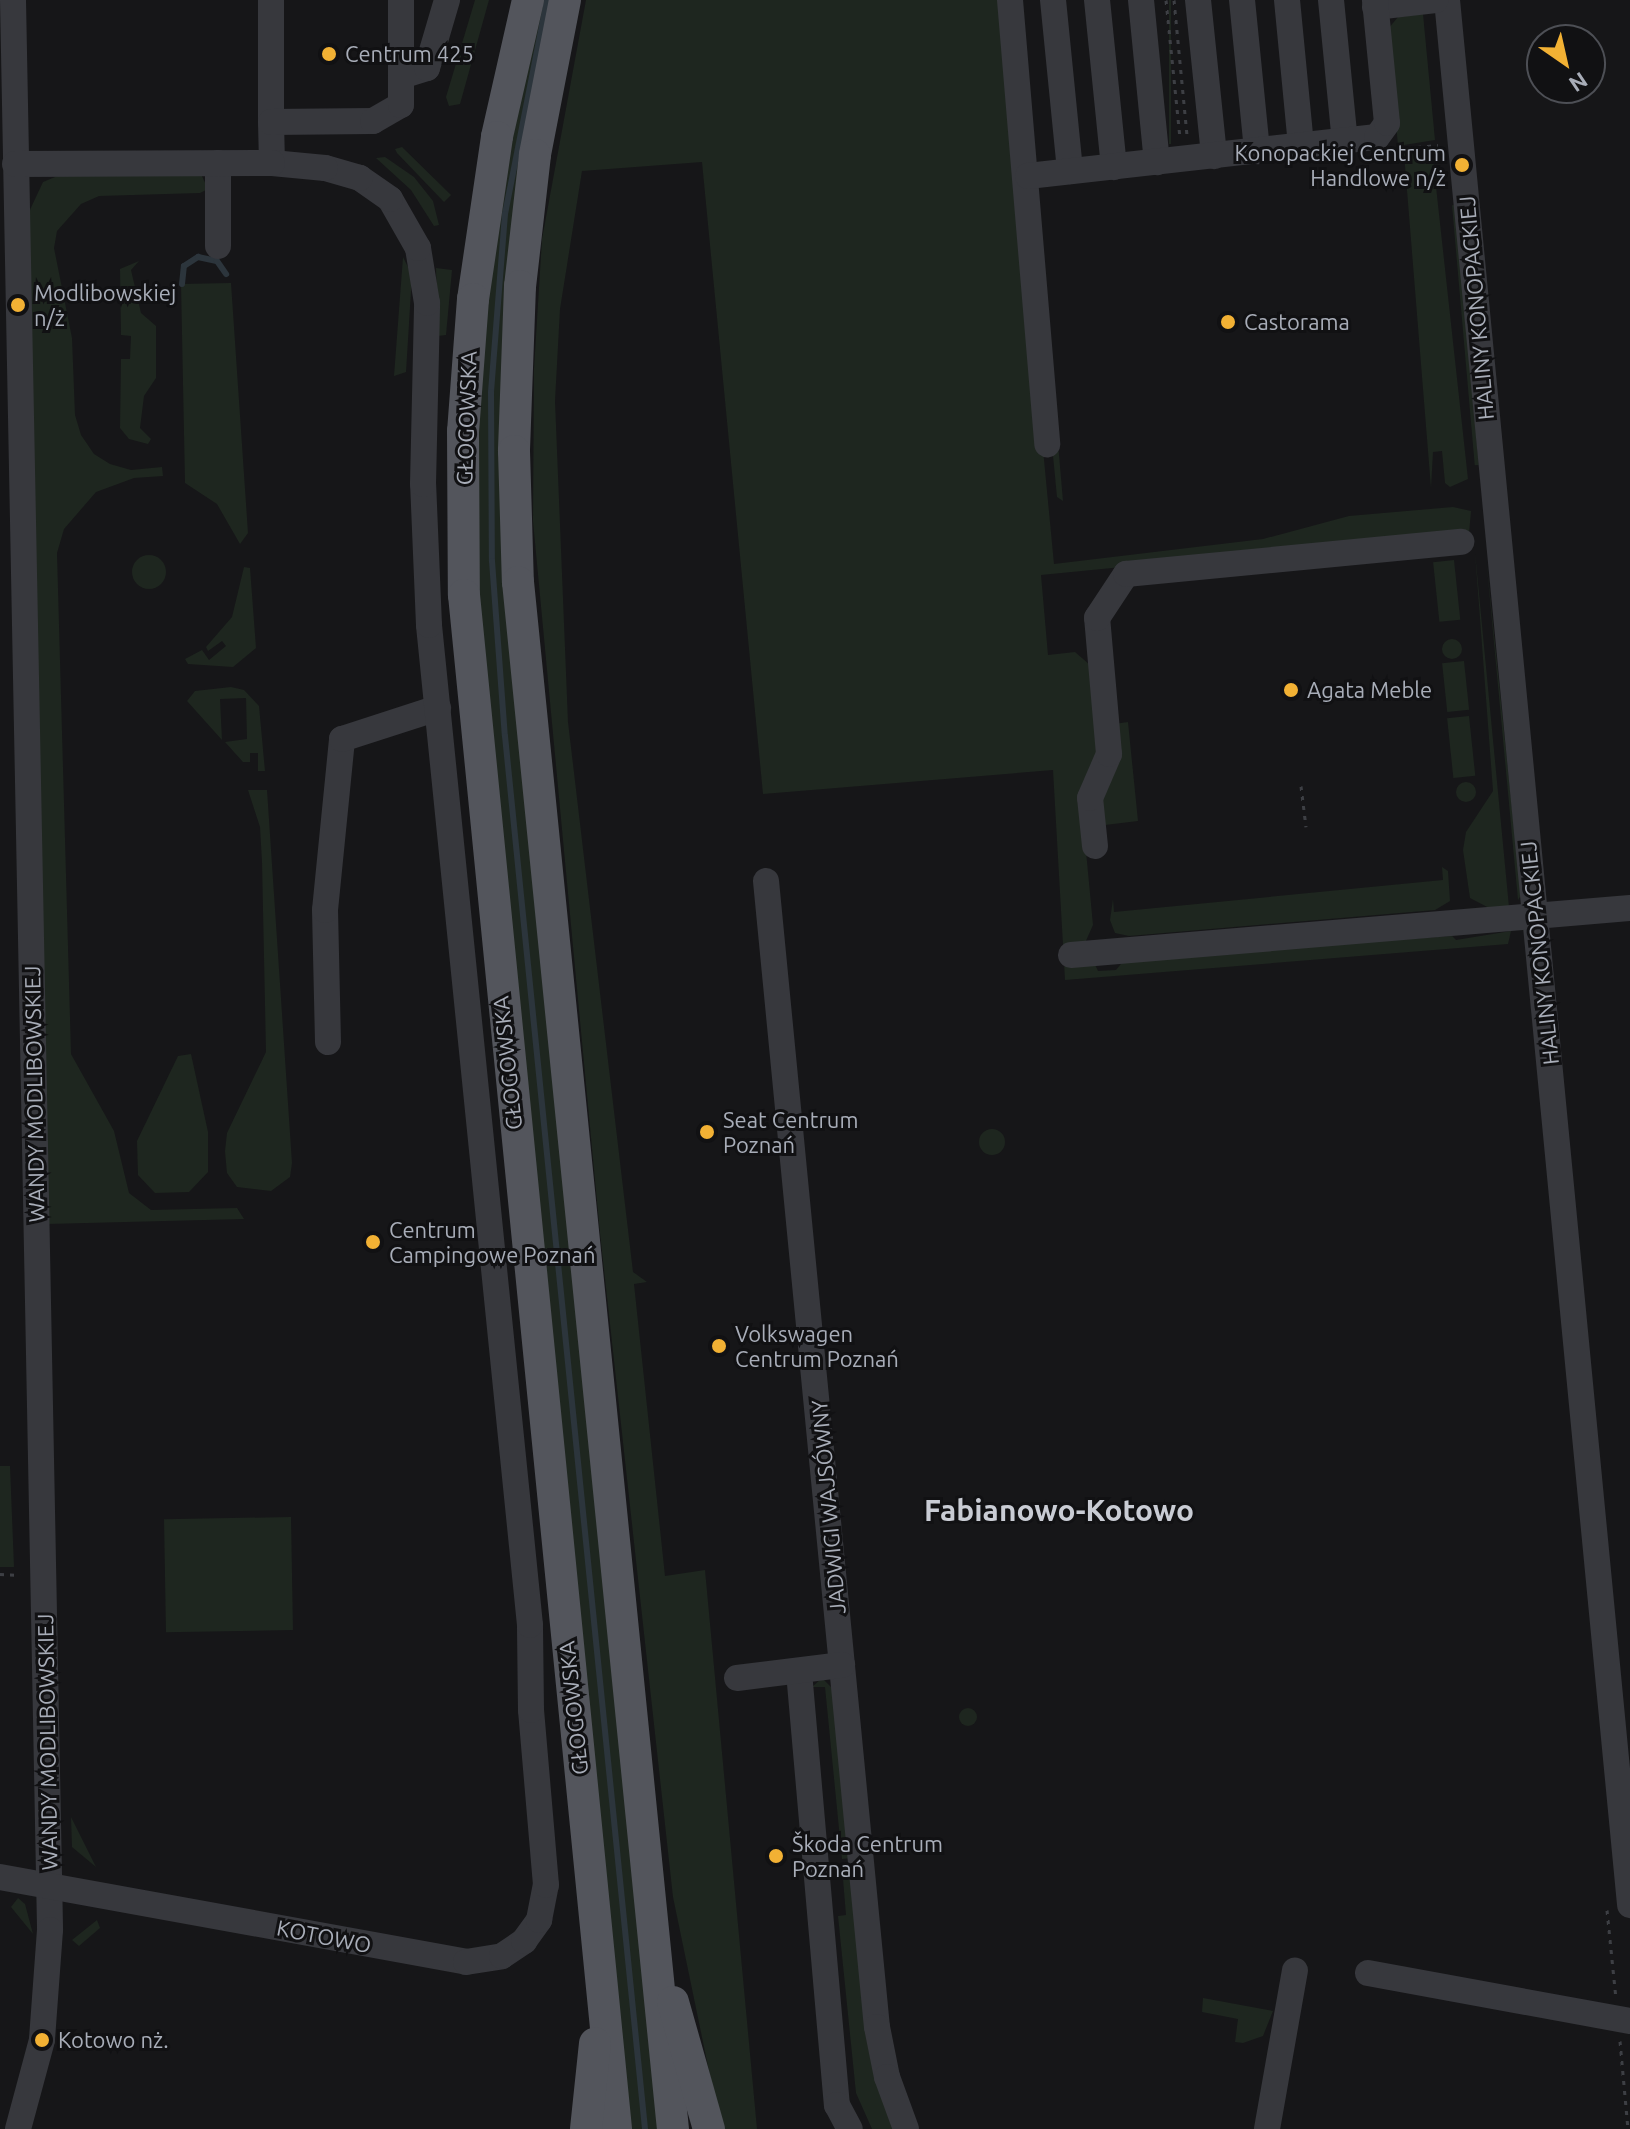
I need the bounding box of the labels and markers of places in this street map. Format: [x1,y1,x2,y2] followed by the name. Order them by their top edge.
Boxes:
[345,41,474,67] place label: Centrum 425
[320,45,338,63] marker: Centrum 425
[1234,139,1446,190] place label: Konopackiej Centrum Handlowe n/ż
[1453,156,1471,174] marker: Konopackiej Centrum Handlowe n/ż
[34,279,176,330] place label: Modlibowskiej n/ż
[9,296,27,314] marker: Modlibowskiej n/ż
[1244,309,1350,335] place label: Castorama
[1219,313,1237,331] marker: Castorama
[1307,677,1432,703] place label: Agata Meble
[1282,681,1300,699] marker: Agata Meble
[723,1106,858,1158] place label: Seat Centrum Poznań
[698,1123,716,1141] marker: Seat Centrum Poznań
[389,1216,595,1268] place label: Centrum Campingowe Poznań
[364,1233,382,1251] marker: Centrum Campingowe Poznań
[735,1320,899,1372] place label: Volkswagen Centrum Poznań
[710,1337,728,1355] marker: Volkswagen Centrum Poznań
[792,1830,943,1882] place label: Škoda Centrum Poznań
[767,1847,785,1865] marker: Škoda Centrum Poznań
[58,2027,169,2053] place label: Kotowo nż.
[33,2031,51,2049] marker: Kotowo nż.

